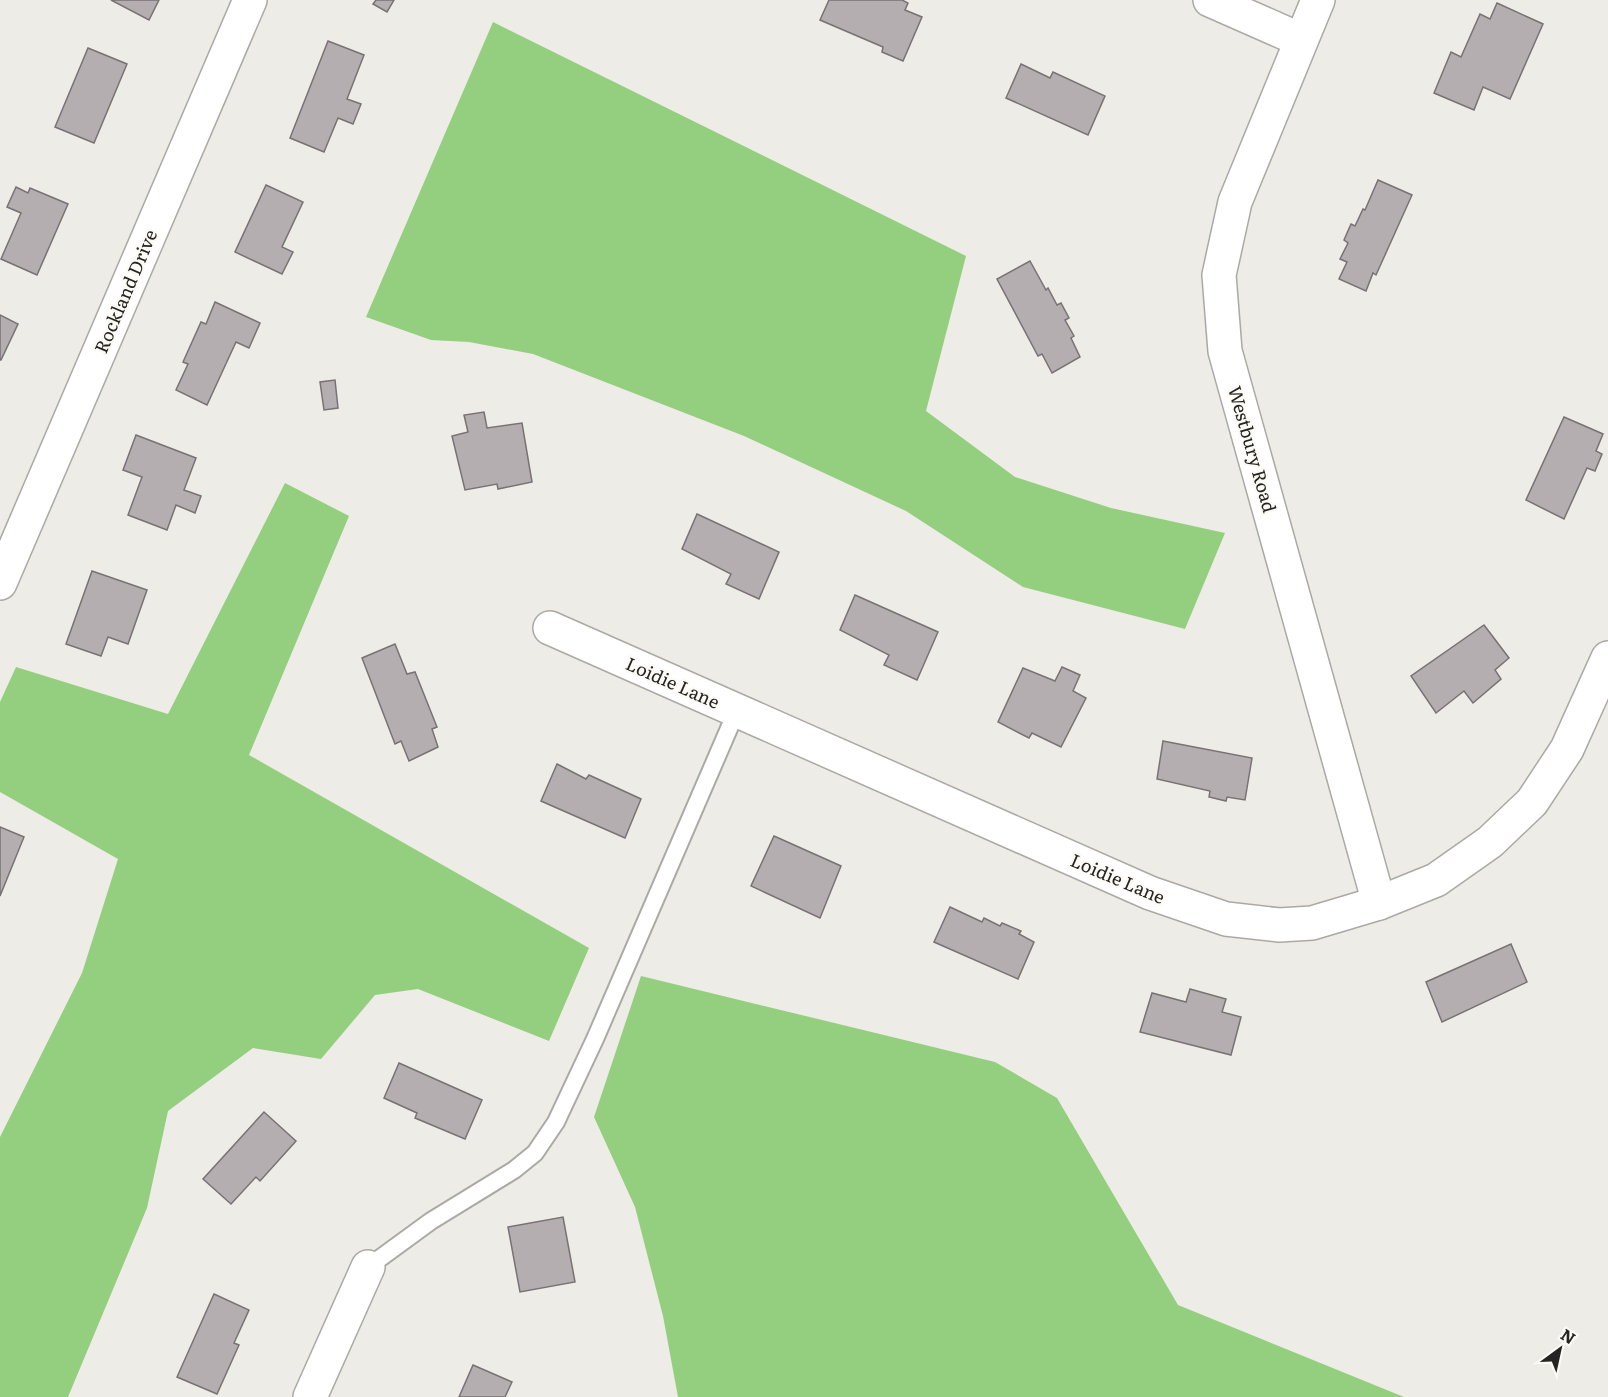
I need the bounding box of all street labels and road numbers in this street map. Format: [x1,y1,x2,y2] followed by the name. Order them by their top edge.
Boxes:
[87,225,163,357] street label: Rockland Drive
[1222,382,1284,516] street label: Westbury Road
[622,649,724,715] street label: Loidie Lane
[1067,846,1169,910] street label: Loidie Lane

